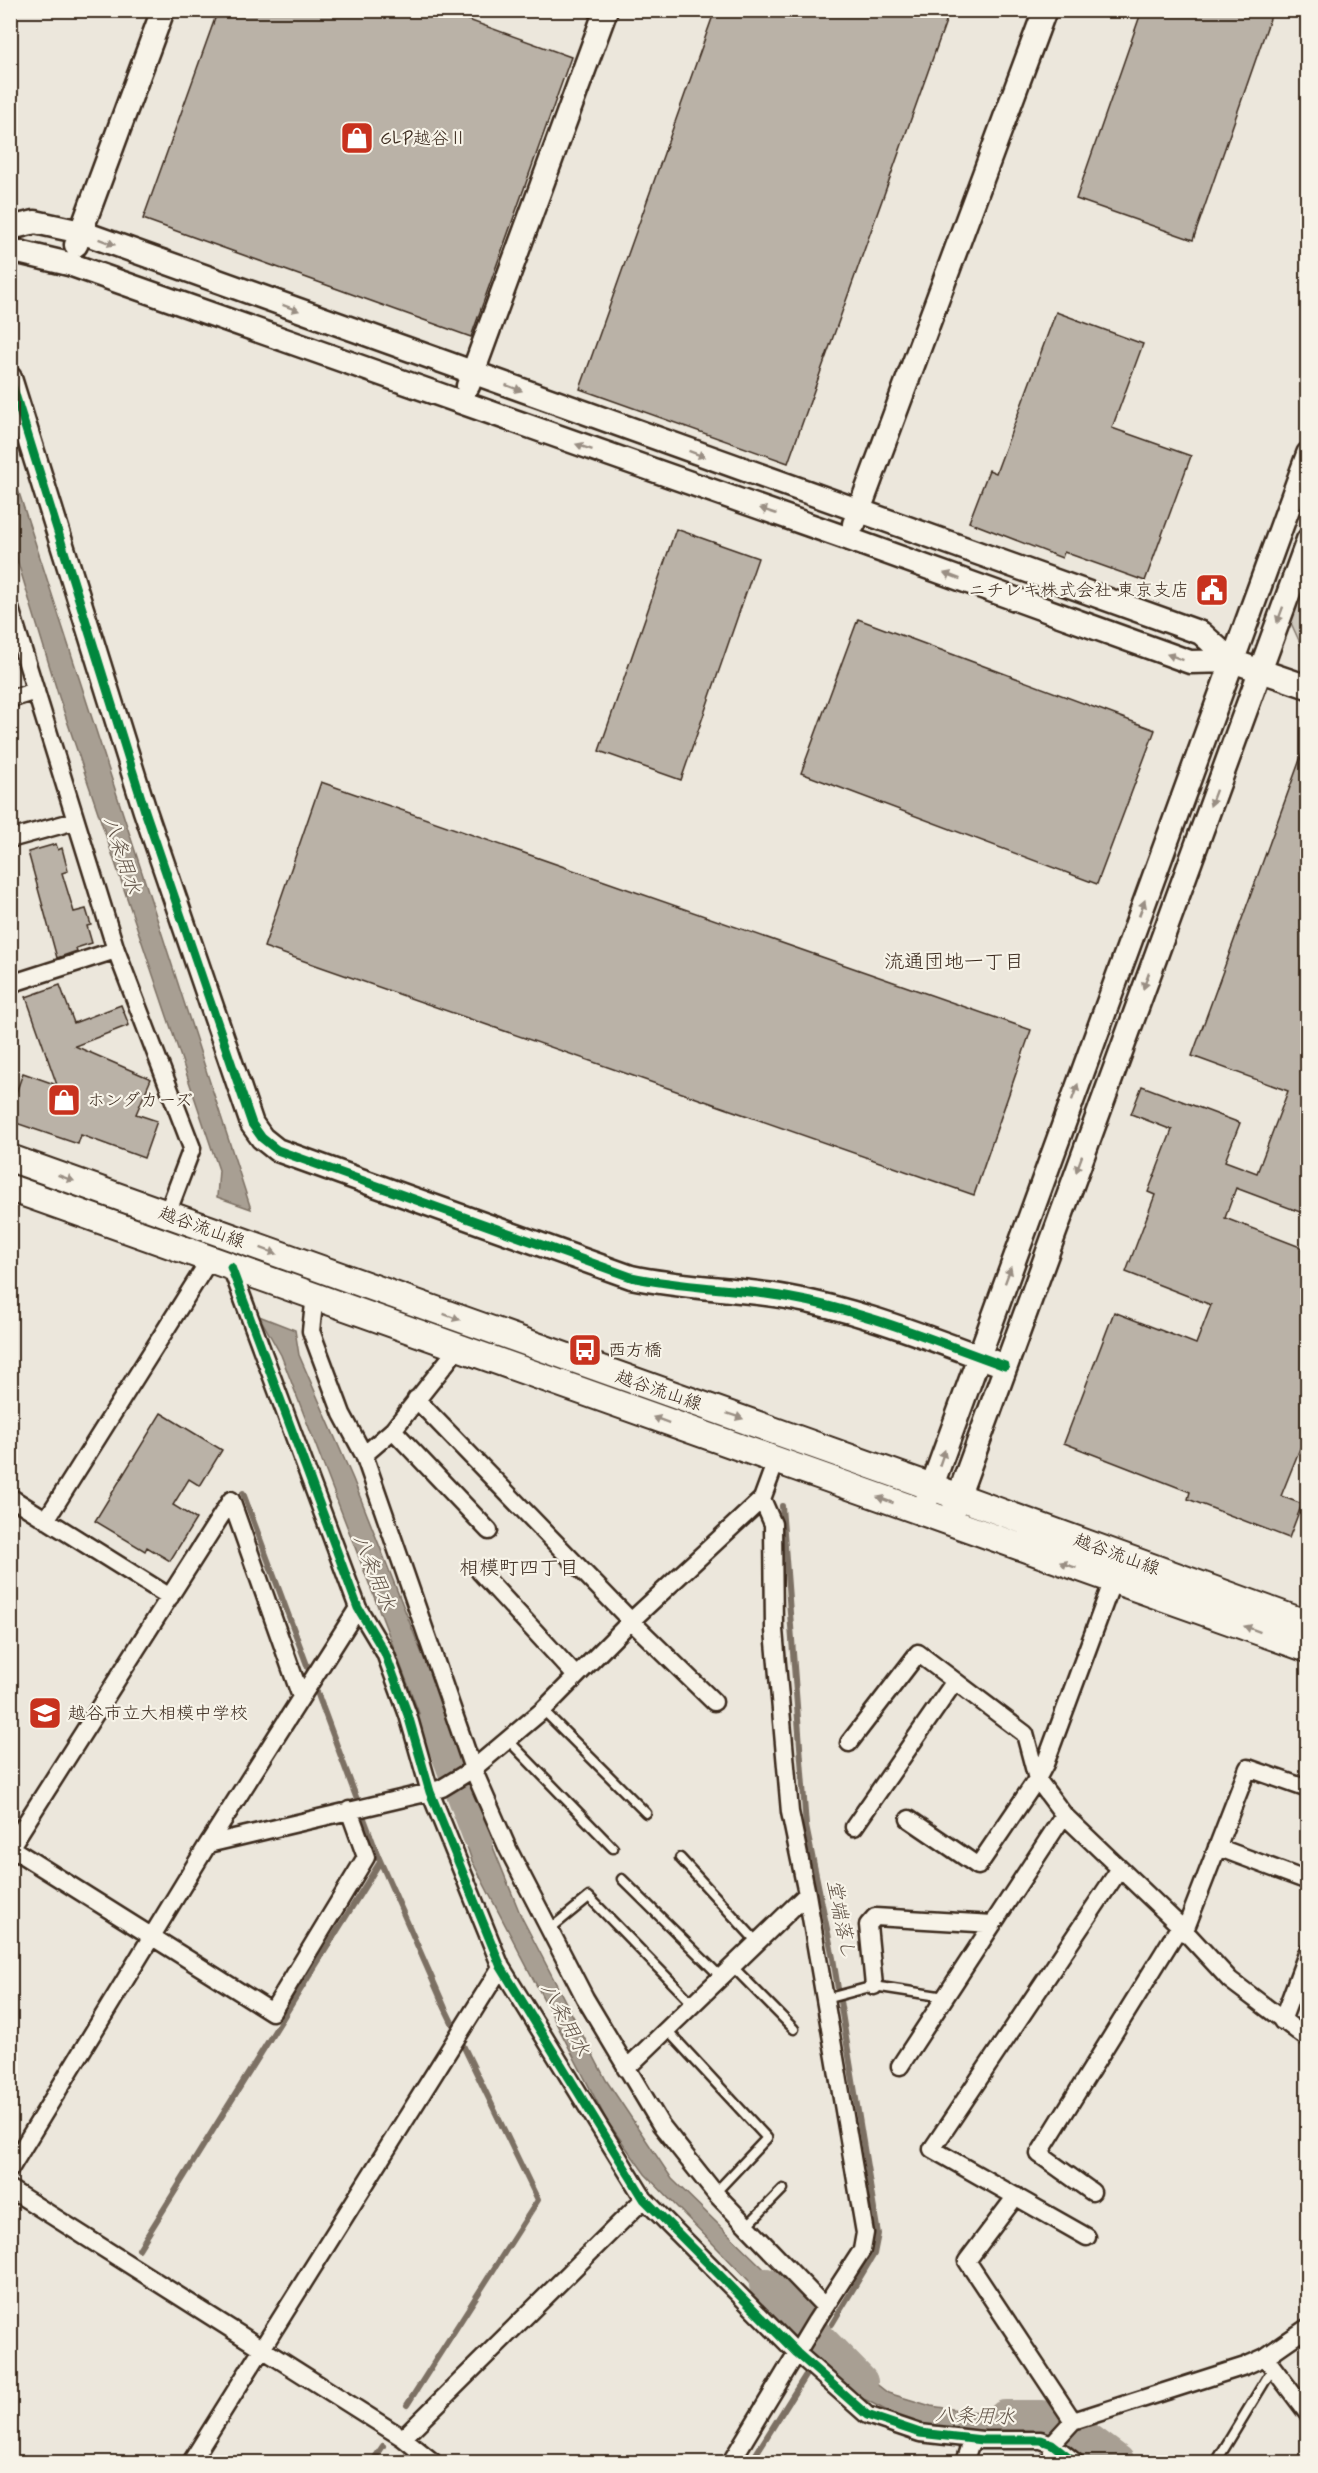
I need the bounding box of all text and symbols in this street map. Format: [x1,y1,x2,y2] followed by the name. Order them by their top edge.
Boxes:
[339,120,375,156] shop icon: GLP越谷Ⅱ
[380,127,467,151] place label: GLP越谷Ⅱ
[98,237,116,247] one-way arrow
[282,303,300,313] one-way arrow
[505,383,523,393] one-way arrow
[575,441,593,451] one-way arrow
[689,449,707,459] one-way arrow
[759,505,777,515] one-way arrow
[943,571,961,581] one-way arrow
[1194,572,1230,608] public building icon: ニチレキ株式会社 東京支店
[968,579,1189,603] place label: ニチレキ株式会社 東京支店
[1275,606,1285,624] one-way arrow
[1166,651,1184,661] one-way arrow
[1208,789,1218,807] one-way arrow
[96,813,147,898] water label: 八条用水
[1137,899,1147,917] one-way arrow
[884,949,1024,976] district label: 流通団地一丁目
[1141,972,1151,990] one-way arrow
[46,1082,82,1118] shop icon: ホンダカーズ
[1070,1082,1080,1100] one-way arrow
[87,1089,193,1113] place label: ホンダカーズ
[1074,1155,1083,1173] one-way arrow
[57,1173,75,1183] one-way arrow
[155,1201,248,1255] street label: 越谷流山線
[260,1246,278,1256] one-way arrow
[1003,1266,1013,1284] one-way arrow
[443,1313,461,1323] one-way arrow
[567,1332,603,1368] bus stop icon: 西方橋
[608,1339,662,1363] place label: 西方橋
[612,1365,705,1417] street label: 越谷流山線
[726,1412,744,1422] one-way arrow
[652,1414,670,1424] one-way arrow
[938,1449,948,1467] one-way arrow
[875,1494,893,1504] one-way arrow
[1070,1528,1163,1582] street label: 越谷流山線
[346,1530,401,1615] water label: 八条用水
[459,1555,579,1582] district label: 相模町四丁目
[1059,1559,1077,1569] one-way arrow
[1243,1624,1261,1634] one-way arrow
[27,1695,63,1731] school or university icon: 越谷市立大相模中学校
[68,1702,248,1726] place label: 越谷市立大相模中学校
[820,1877,861,1961] water label: 堂端落し
[534,1978,595,2061] water label: 八条用水
[935,2402,1015,2431] water label: 八条用水

